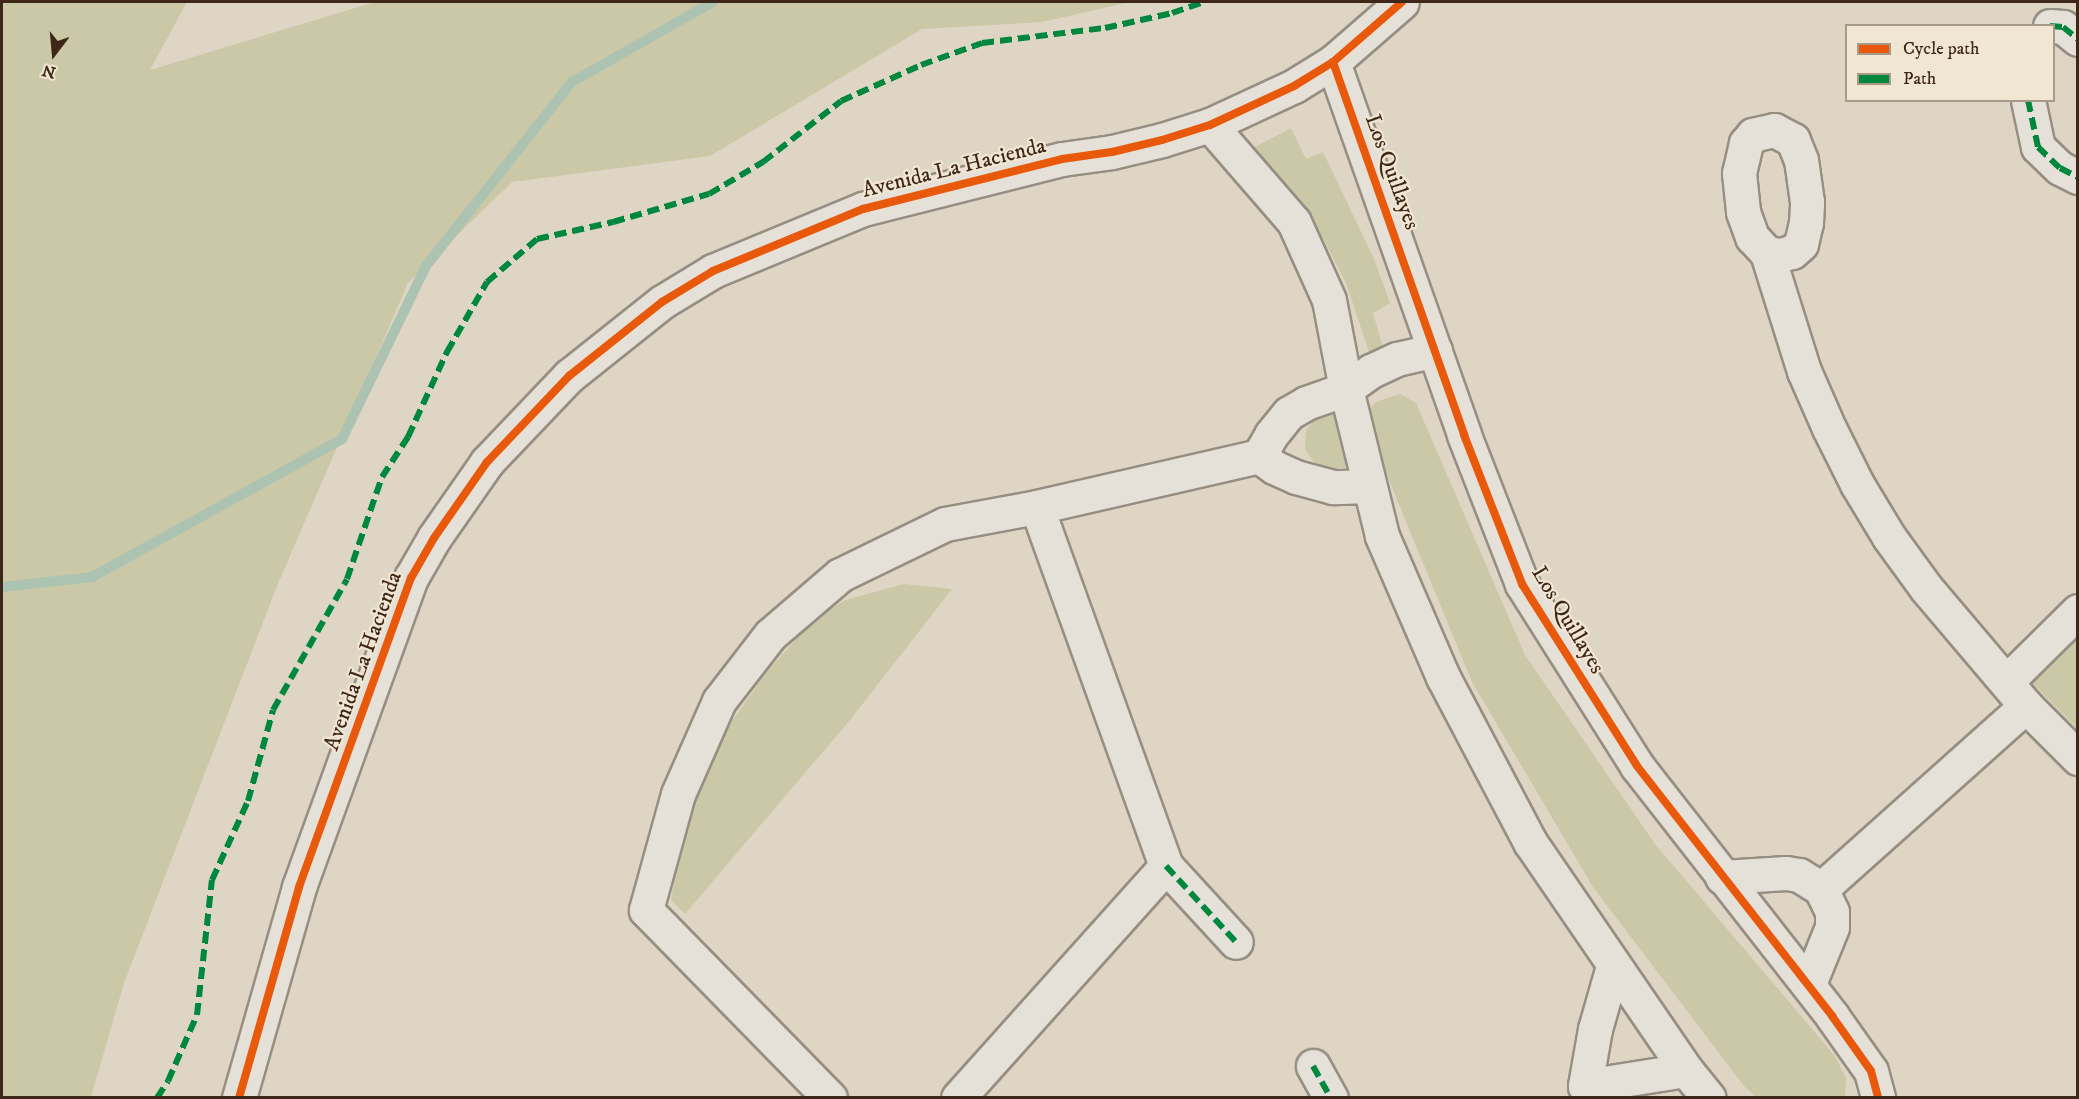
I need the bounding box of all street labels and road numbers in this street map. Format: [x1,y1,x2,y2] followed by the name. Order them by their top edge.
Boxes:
[1359,111,1425,233] street label: Los Quillayes
[859,132,1049,204] street label: Avenida La Hacienda
[1526,562,1610,678] street label: Los Quillayes
[318,568,408,754] street label: Avenida La Hacienda

